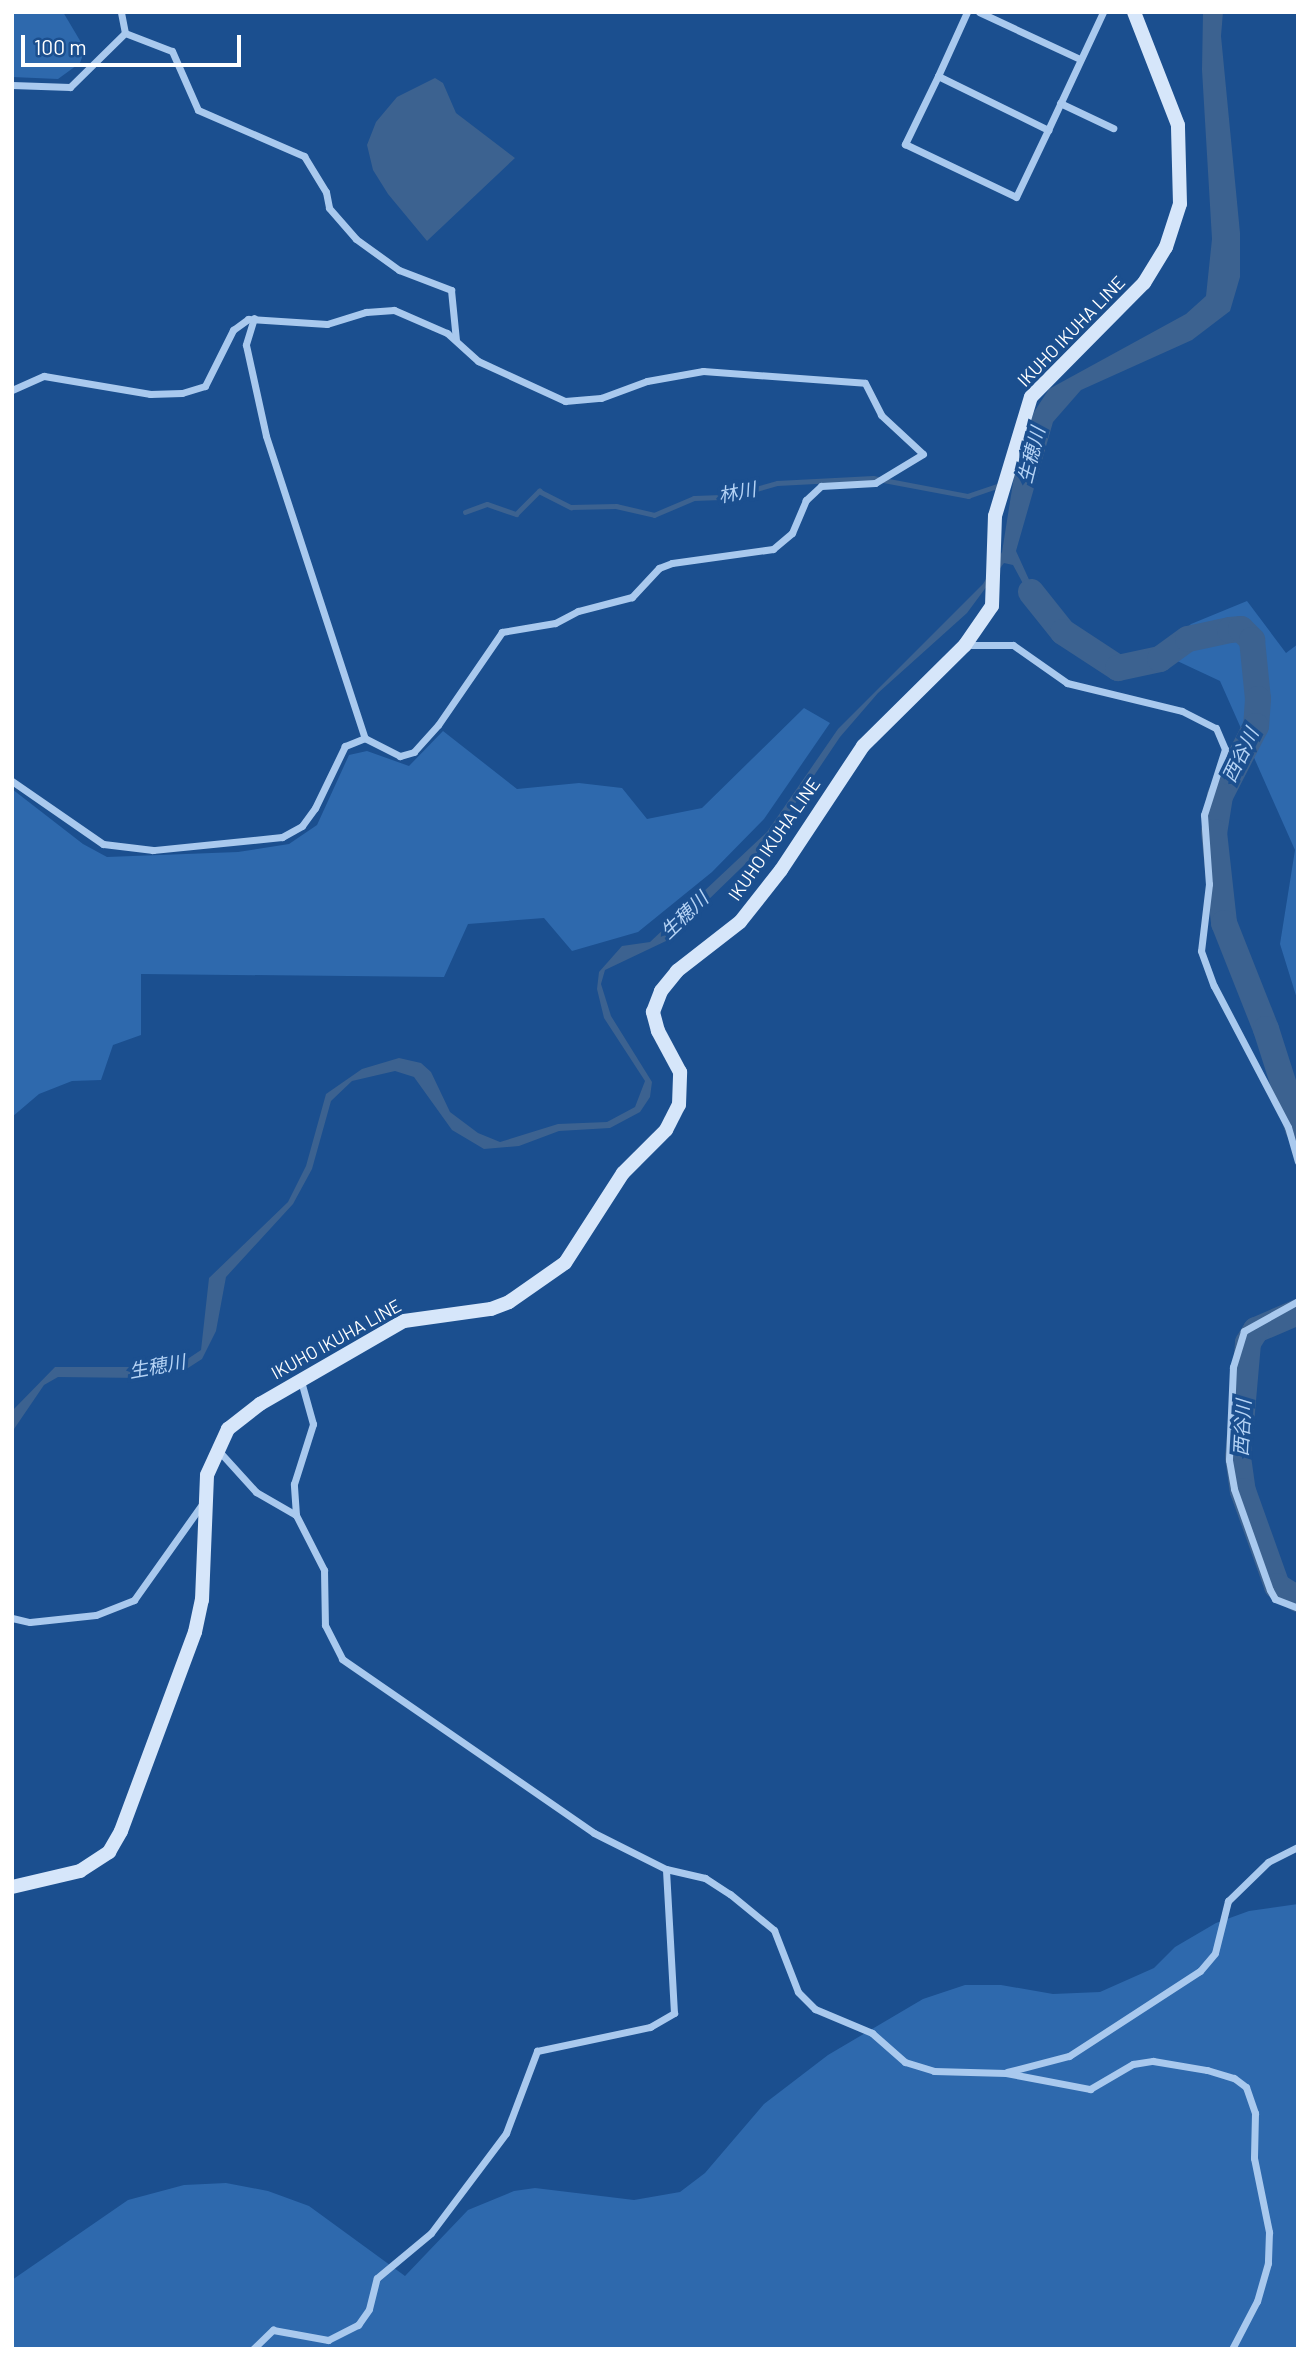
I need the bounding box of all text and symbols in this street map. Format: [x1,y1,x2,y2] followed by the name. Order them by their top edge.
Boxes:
[24,21,245,65] scale bar
[34,34,87,59] text: 100 m
[1013,271,1129,391] street label: IKUHO IKUHA LINE
[1013,425,1049,485] water label: 生穂川
[716,477,758,507] water label: 林川
[1217,724,1263,786] water label: 西谷川
[723,773,825,905] street label: IKUHO IKUHA LINE
[656,887,712,943] water label: 生穂川
[267,1294,405,1384] street label: IKUHO IKUHA LINE
[127,1350,187,1382] water label: 生穂川
[1229,1399,1255,1457] water label: 西谷川

